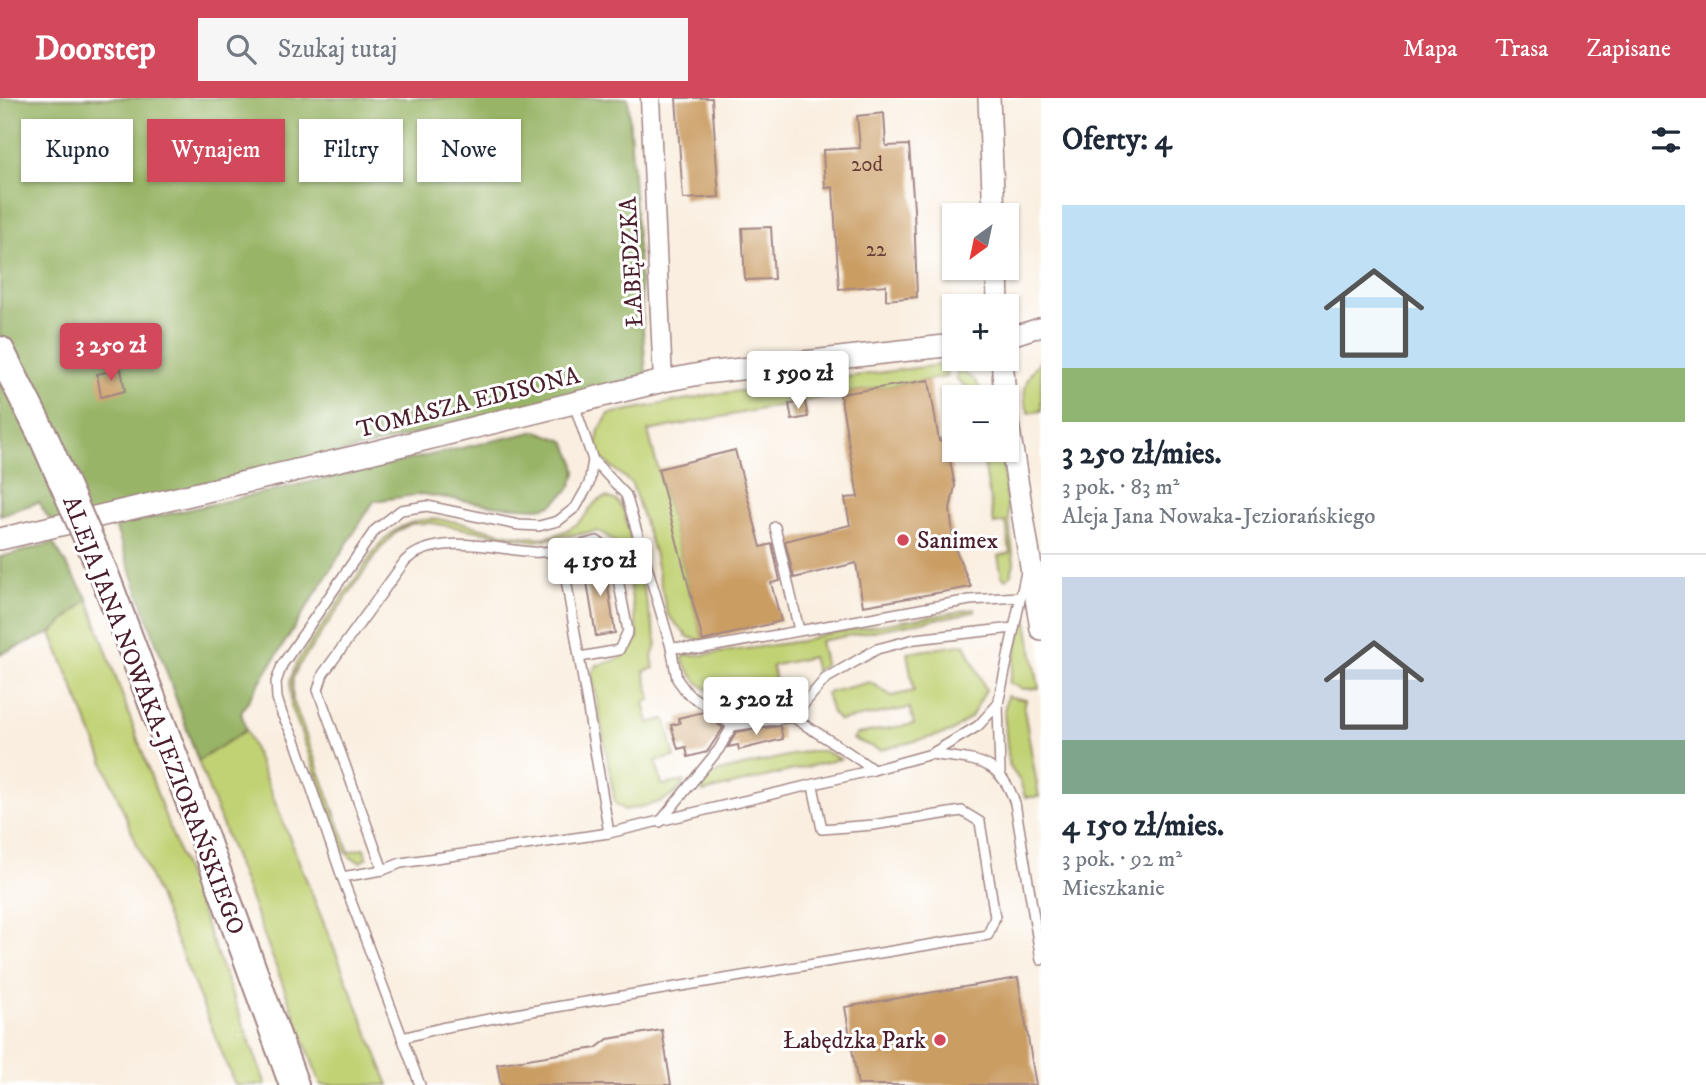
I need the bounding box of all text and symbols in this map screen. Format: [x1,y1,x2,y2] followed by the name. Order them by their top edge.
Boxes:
[198,18,688,81] search box
[35,29,156,70] text: Doorstep
[222,30,260,68] icon: search
[278,33,397,66] text: Szukaj tutaj
[1403,34,1457,64] text: Mapa
[1495,34,1549,64] text: Trasa
[1587,34,1671,64] text: Zapisane
[21,119,133,182] chip: Kupno
[147,119,285,182] chip: Wynajem
[299,119,403,182] chip: Filtry
[417,119,521,182] chip: Nowe
[1647,121,1685,159] icon: filters
[1062,122,1172,159] text: Oferty: 4
[851,152,884,178] house number: 20d
[614,195,650,328] street label: ŁABĘDZKA
[942,203,1018,280] north arrow
[942,203,1019,462] map controls
[866,237,887,263] house number: 22
[1311,250,1437,376] icon: home
[942,294,1019,371] button: +
[39,324,183,383] pin: 3 250 zł
[76,331,146,360] text: 3 250 zł
[726,352,870,411] pin: 1 590 zł
[763,359,833,388] text: 1 590 zł
[354,361,584,445] street label: TOMASZA EDISONA
[942,385,1019,462] button: −
[1062,436,1222,473] text: 3 250 zł/mies.
[1062,473,1179,502] text: 3 pok. · 83 m²
[55,491,252,939] street label: ALEJA JANA NOWAKA-JEZIORAŃSKIEGO
[1062,502,1376,531] text: Aleja Jana Nowaka-Jeziorańskiego
[917,526,998,556] place label: Sanimex
[895,532,911,548] marker: Sanimex
[528,538,672,598] pin: 4 150 zł
[564,546,636,575] text: 4 150 zł
[1311,622,1437,748] icon: home
[684,678,828,737] pin: 2 520 zł
[719,685,793,714] text: 2 520 zł
[1062,808,1224,845] text: 4 150 zł/mies.
[1062,845,1182,874] text: 3 pok. · 92 m²
[1062,874,1165,903] text: Mieszkanie
[783,1026,926,1056] place label: Łabędzka Park
[932,1032,948,1048] marker: Łabędzka Park

